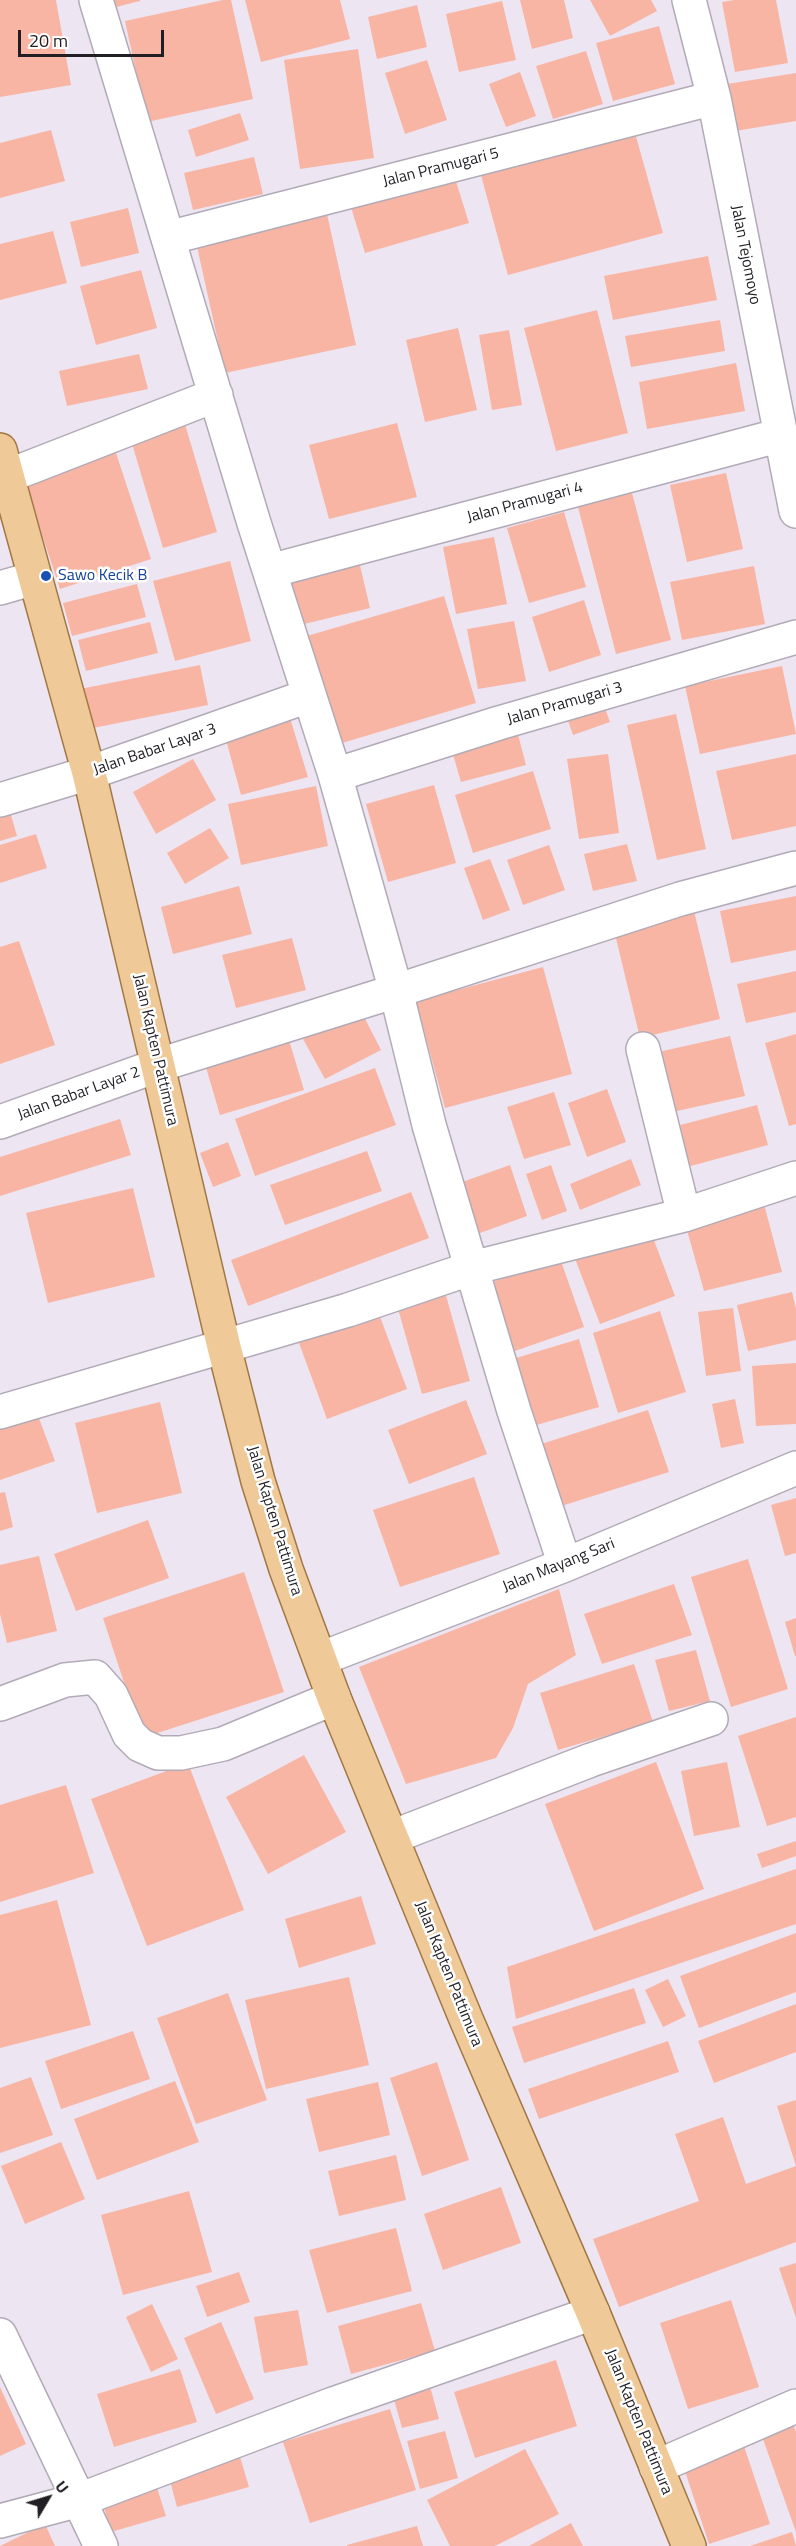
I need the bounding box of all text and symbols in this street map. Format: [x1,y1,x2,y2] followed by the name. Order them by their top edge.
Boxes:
[21,18,166,56] scale bar
[29,27,68,54] text: 20 m
[381,144,501,192] street label: Jalan Pramugari 5
[726,204,764,306] street label: Jalan Tejomoyo
[465,478,585,528] street label: Jalan Pramugari 4
[58,566,147,586] place label: Sawo Kecik B
[39,569,53,583] marker: Sawo Kecik B
[505,678,625,730] street label: Jalan Pramugari 3
[91,720,219,780] street label: Jalan Babar Layar 3
[128,972,182,1128] street label: Jalan Kapten Pattimura
[15,1063,143,1125] street label: Jalan Babar Layar 2
[242,1444,306,1598] street label: Jalan Kapten Pattimura
[500,1535,618,1597] street label: Jalan Mayang Sari
[410,1898,486,2050] street label: Jalan Kapten Pattimura
[600,2346,676,2498] street label: Jalan Kapten Pattimura
[18,2468,78,2528] north arrow
[50,2475,75,2498] text: U

